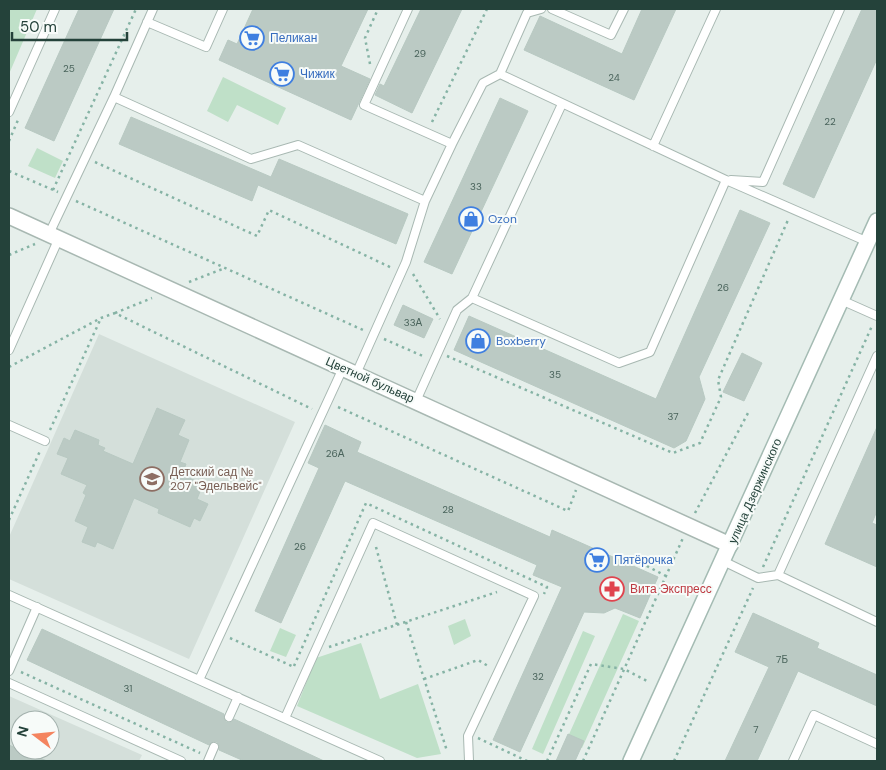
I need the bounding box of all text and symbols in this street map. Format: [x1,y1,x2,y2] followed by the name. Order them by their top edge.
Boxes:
[12,10,128,42] scale bar
[20,17,57,37] text: 50 m
[239,25,265,51] supermarket icon: Пеликан
[270,30,317,46] place label: Пеликан
[414,47,426,60] house number: 29
[269,61,295,87] supermarket icon: Чижик
[63,62,75,75] house number: 25
[300,66,335,82] place label: Чижик
[608,71,620,84] house number: 24
[824,115,836,128] house number: 22
[470,180,482,193] house number: 33
[458,206,484,232] shop icon: Ozon
[488,211,517,227] place label: Ozon
[717,281,729,294] house number: 26
[404,316,423,329] house number: 33А
[465,328,491,354] shop icon: Boxberry
[496,333,546,349] place label: Boxberry
[323,353,417,407] street label: Цветной бульвар
[549,368,561,381] house number: 35
[667,410,679,423] house number: 37
[725,436,786,546] street label: улица Дзержинского
[326,447,345,460] house number: 26А
[170,464,262,494] place label: Детский сад № 207 "Эдельвейс"
[139,466,165,492] school or university icon: Детский сад № 207 "Эдельвейс"
[442,503,454,516] house number: 28
[294,540,306,553] house number: 26
[584,547,610,573] supermarket icon: Пятёрочка
[614,552,673,568] place label: Пятёрочка
[599,576,625,602] pharmacy icon: Вита Экспресс
[630,581,712,597] place label: Вита Экспресс
[776,653,788,666] house number: 7Б
[532,670,544,683] house number: 32
[124,682,132,695] house number: 31
[10,710,60,760] north arrow
[753,723,759,736] house number: 7
[12,724,33,739] text: N

